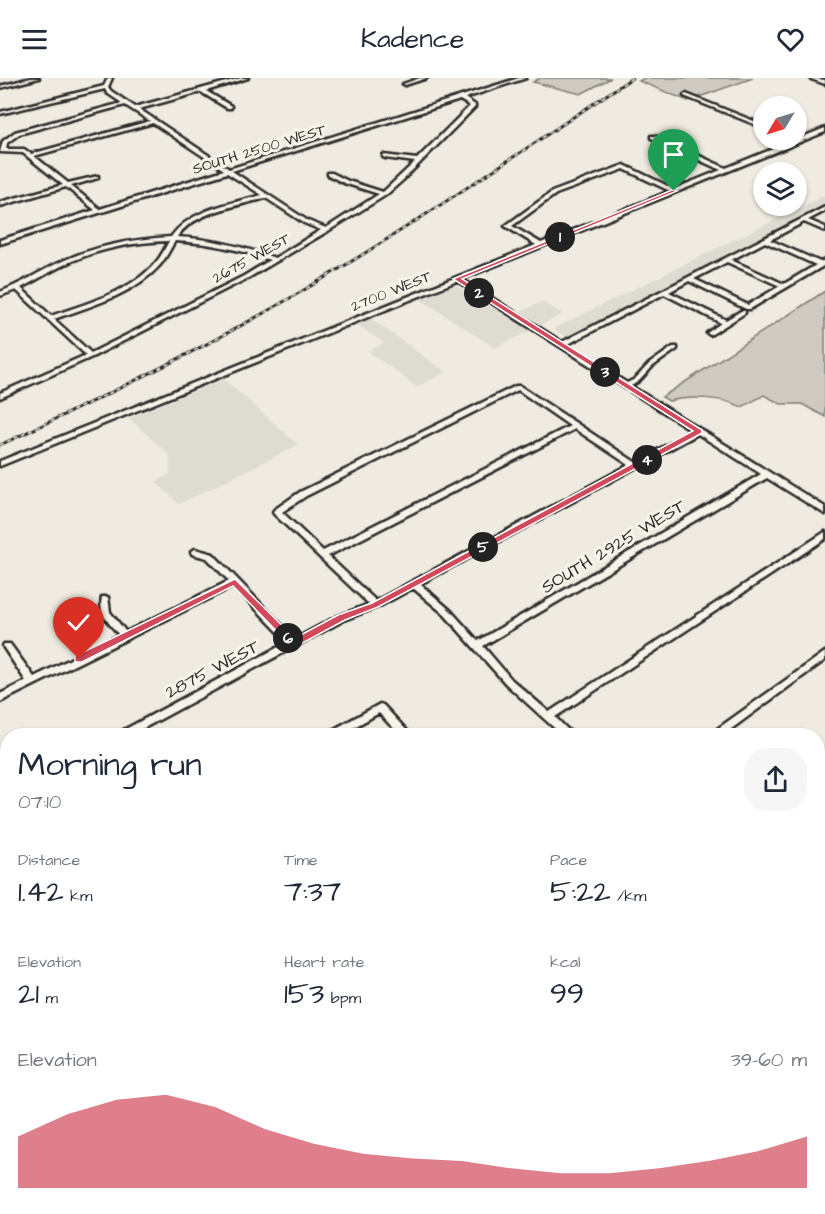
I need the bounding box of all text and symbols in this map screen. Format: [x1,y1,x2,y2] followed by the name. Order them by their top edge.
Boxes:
[361,20,464,58] text: Kadence
[18,23,51,56] icon: menu
[774,23,807,56] icon: heart
[753,96,807,150] north arrow
[753,96,807,216] map controls
[190,119,329,180] street label: SOUTH 2500 WEST
[648,129,699,191] pin
[657,138,690,171] icon: arrive
[753,162,807,216] button: layers
[545,222,575,252] pin: 1
[559,226,561,248] text: 1
[209,228,294,288] street label: 2675 WEST
[348,266,435,317] street label: 2700 WEST
[464,278,494,308] pin: 2
[474,282,484,304] text: 2
[590,357,620,387] pin: 3
[601,361,609,383] text: 3
[632,445,662,475] pin: 4
[642,449,652,471] text: 4
[536,493,691,599] street label: SOUTH 2925 WEST
[468,532,498,562] pin: 5
[477,536,489,558] text: 5
[53,597,104,659] pin
[62,606,95,639] icon: check
[273,623,303,653] pin: 6
[283,627,293,649] text: 6
[161,634,264,705] street label: 2875 WEST
[18,742,202,788] text: Morning run
[744,748,807,811] button: share
[18,788,61,816] text: 07:10
[18,849,80,871] text: Distance
[284,849,318,871] text: Time
[550,849,587,871] text: Pace
[18,871,64,913] text: 1.42
[284,871,341,913] text: 7:37
[550,871,611,913] text: 5:22
[64,885,92,907] text: km
[611,885,647,907] text: /km
[18,951,81,973] text: Elevation
[284,951,364,973] text: Heart rate
[550,951,581,973] text: kcal
[18,973,39,1015] text: 21
[284,973,324,1015] text: 153
[550,973,584,1015] text: 99
[39,987,58,1009] text: m
[324,987,361,1009] text: bpm
[18,1046,97,1074] text: Elevation
[730,1046,807,1074] text: 39–60 m

